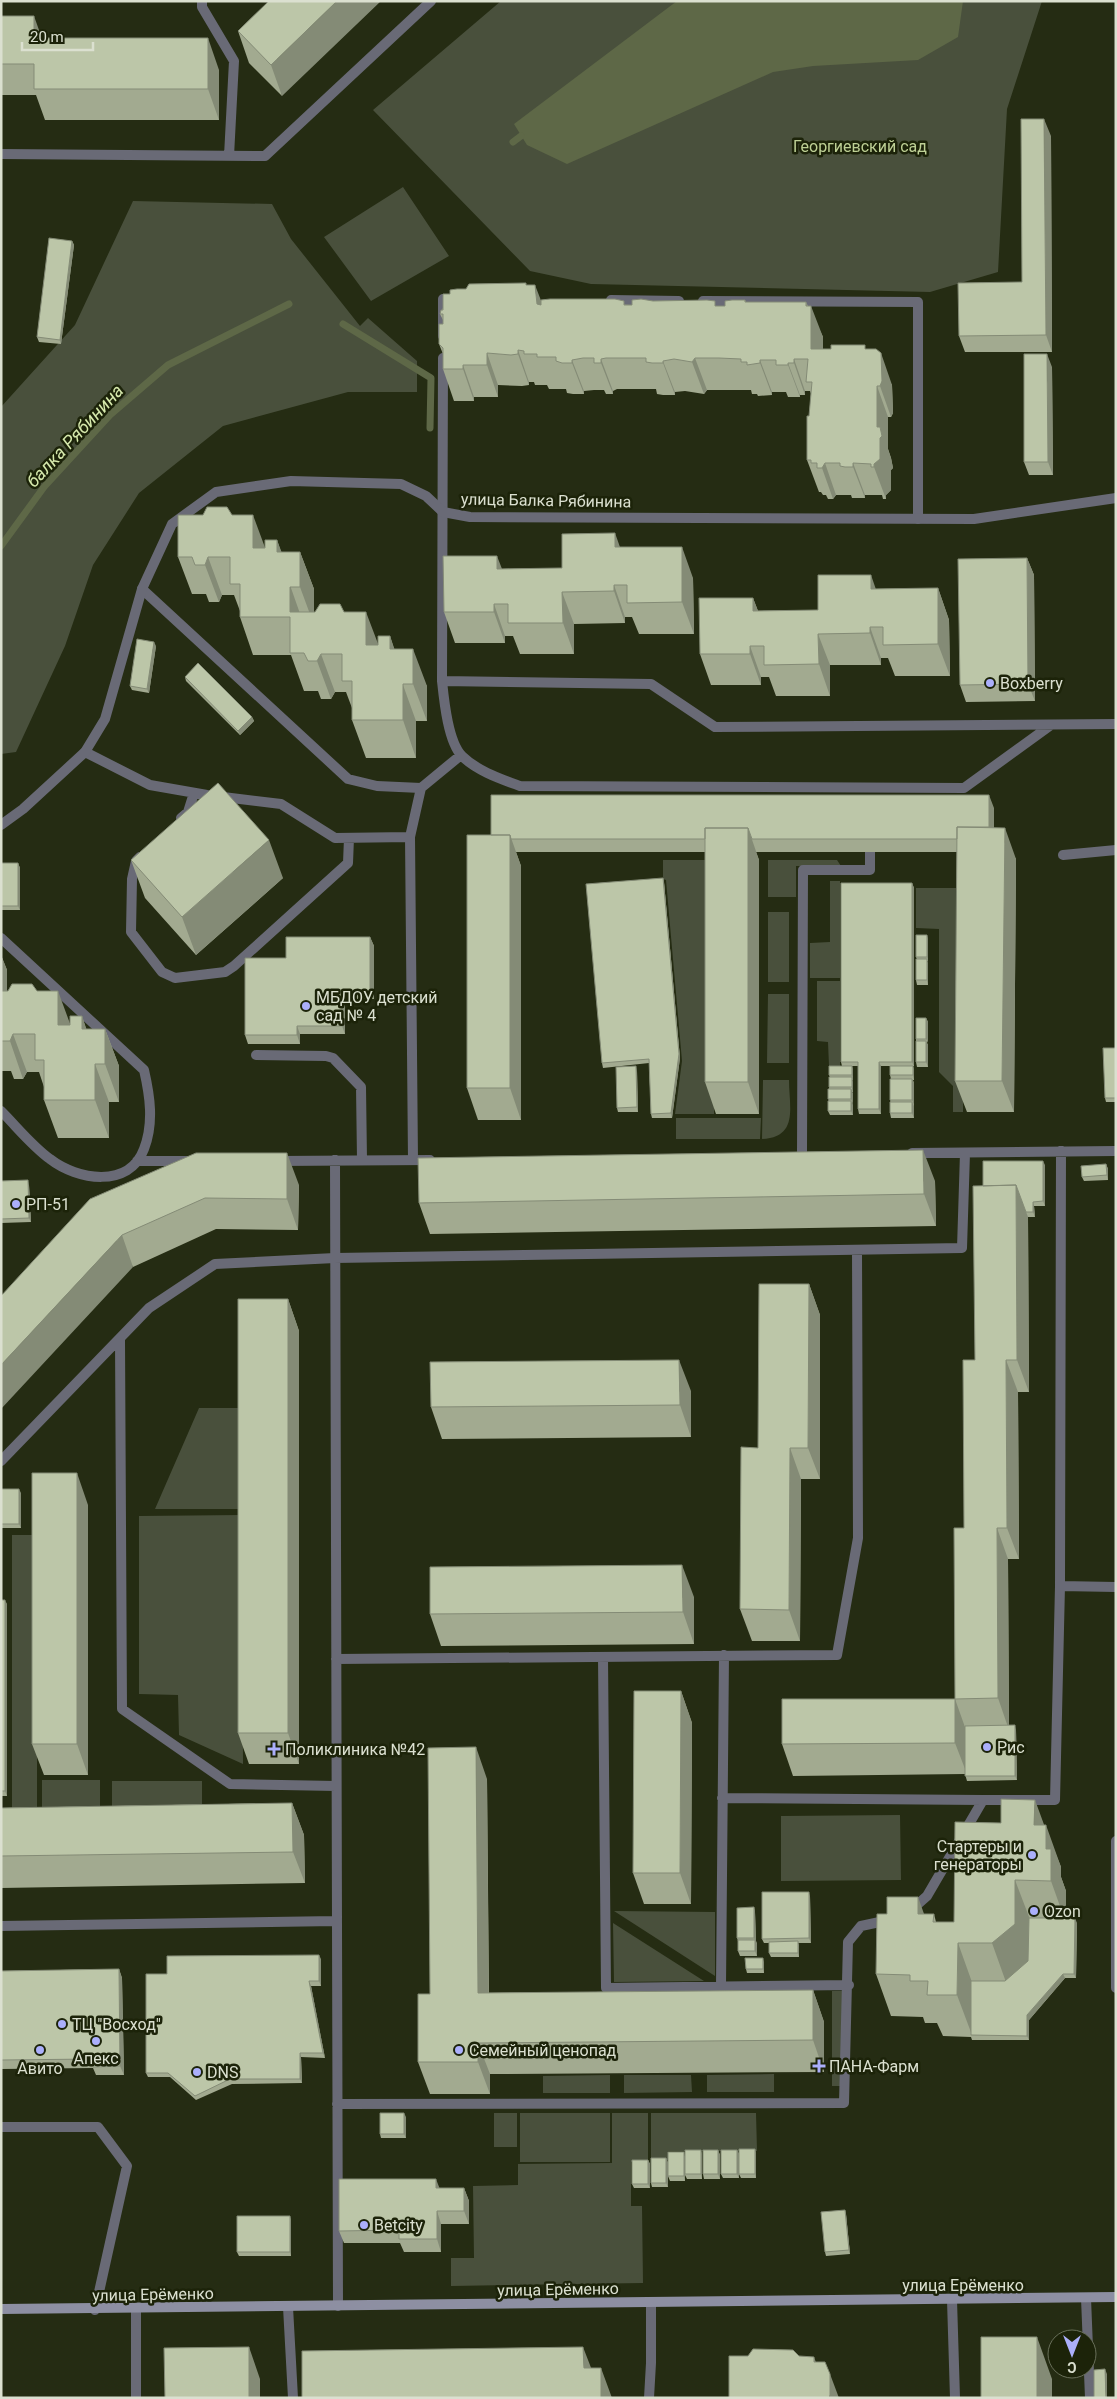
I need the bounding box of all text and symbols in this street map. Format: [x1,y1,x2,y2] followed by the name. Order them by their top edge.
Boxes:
[22,20,94,52] scale bar
[30,28,64,46] text: 20 m
[793,137,927,156] park label: Георгиевский сад
[22,380,128,491] water label: балка Рябинина
[461,490,631,511] street label: улица Балка Рябинина
[1000,674,1063,693] place label: Boxberry
[984,677,996,689] marker: Boxberry
[316,988,438,1025] place label: МБДОУ детский сад № 4
[300,1000,312,1012] marker: МБДОУ детский сад № 4
[26,1195,70,1214] place label: РП-51
[10,1198,22,1210] marker: РП-51
[997,1738,1025,1757] place label: Рис
[285,1740,425,1759] place label: Поликлиника №42
[981,1741,993,1753] marker: Рис
[267,1742,281,1756] marker: Поликлиника №42
[934,1837,1022,1874] place label: Стартеры и генераторы
[1026,1849,1038,1861] marker: Стартеры и генераторы
[1044,1902,1081,1921] place label: Ozon
[1028,1905,1040,1917] marker: Ozon
[72,2015,161,2034] place label: ТЦ "Восход"
[56,2018,68,2030] marker: ТЦ "Восход"
[90,2035,102,2047] marker: Апекс
[469,2041,617,2060] place label: Семейный ценопад
[34,2044,46,2056] marker: Авито
[453,2044,465,2056] marker: Семейный ценопад
[73,2049,119,2068] place label: Апекс
[829,2057,919,2076] place label: ПАНА-Фарм
[17,2059,63,2078] place label: Авито
[813,2060,825,2072] marker: ПАНА-Фарм
[207,2063,238,2082] place label: DNS
[191,2066,203,2078] marker: DNS
[374,2216,423,2235] place label: Betcity
[358,2219,370,2231] marker: Betcity
[902,2276,1024,2295] street label: улица Ерёменко
[497,2279,619,2300] street label: улица Ерёменко
[92,2284,214,2305] street label: улица Ерёменко
[1047,2329,1097,2379] north arrow
[1067,2359,1077,2375] text: С

